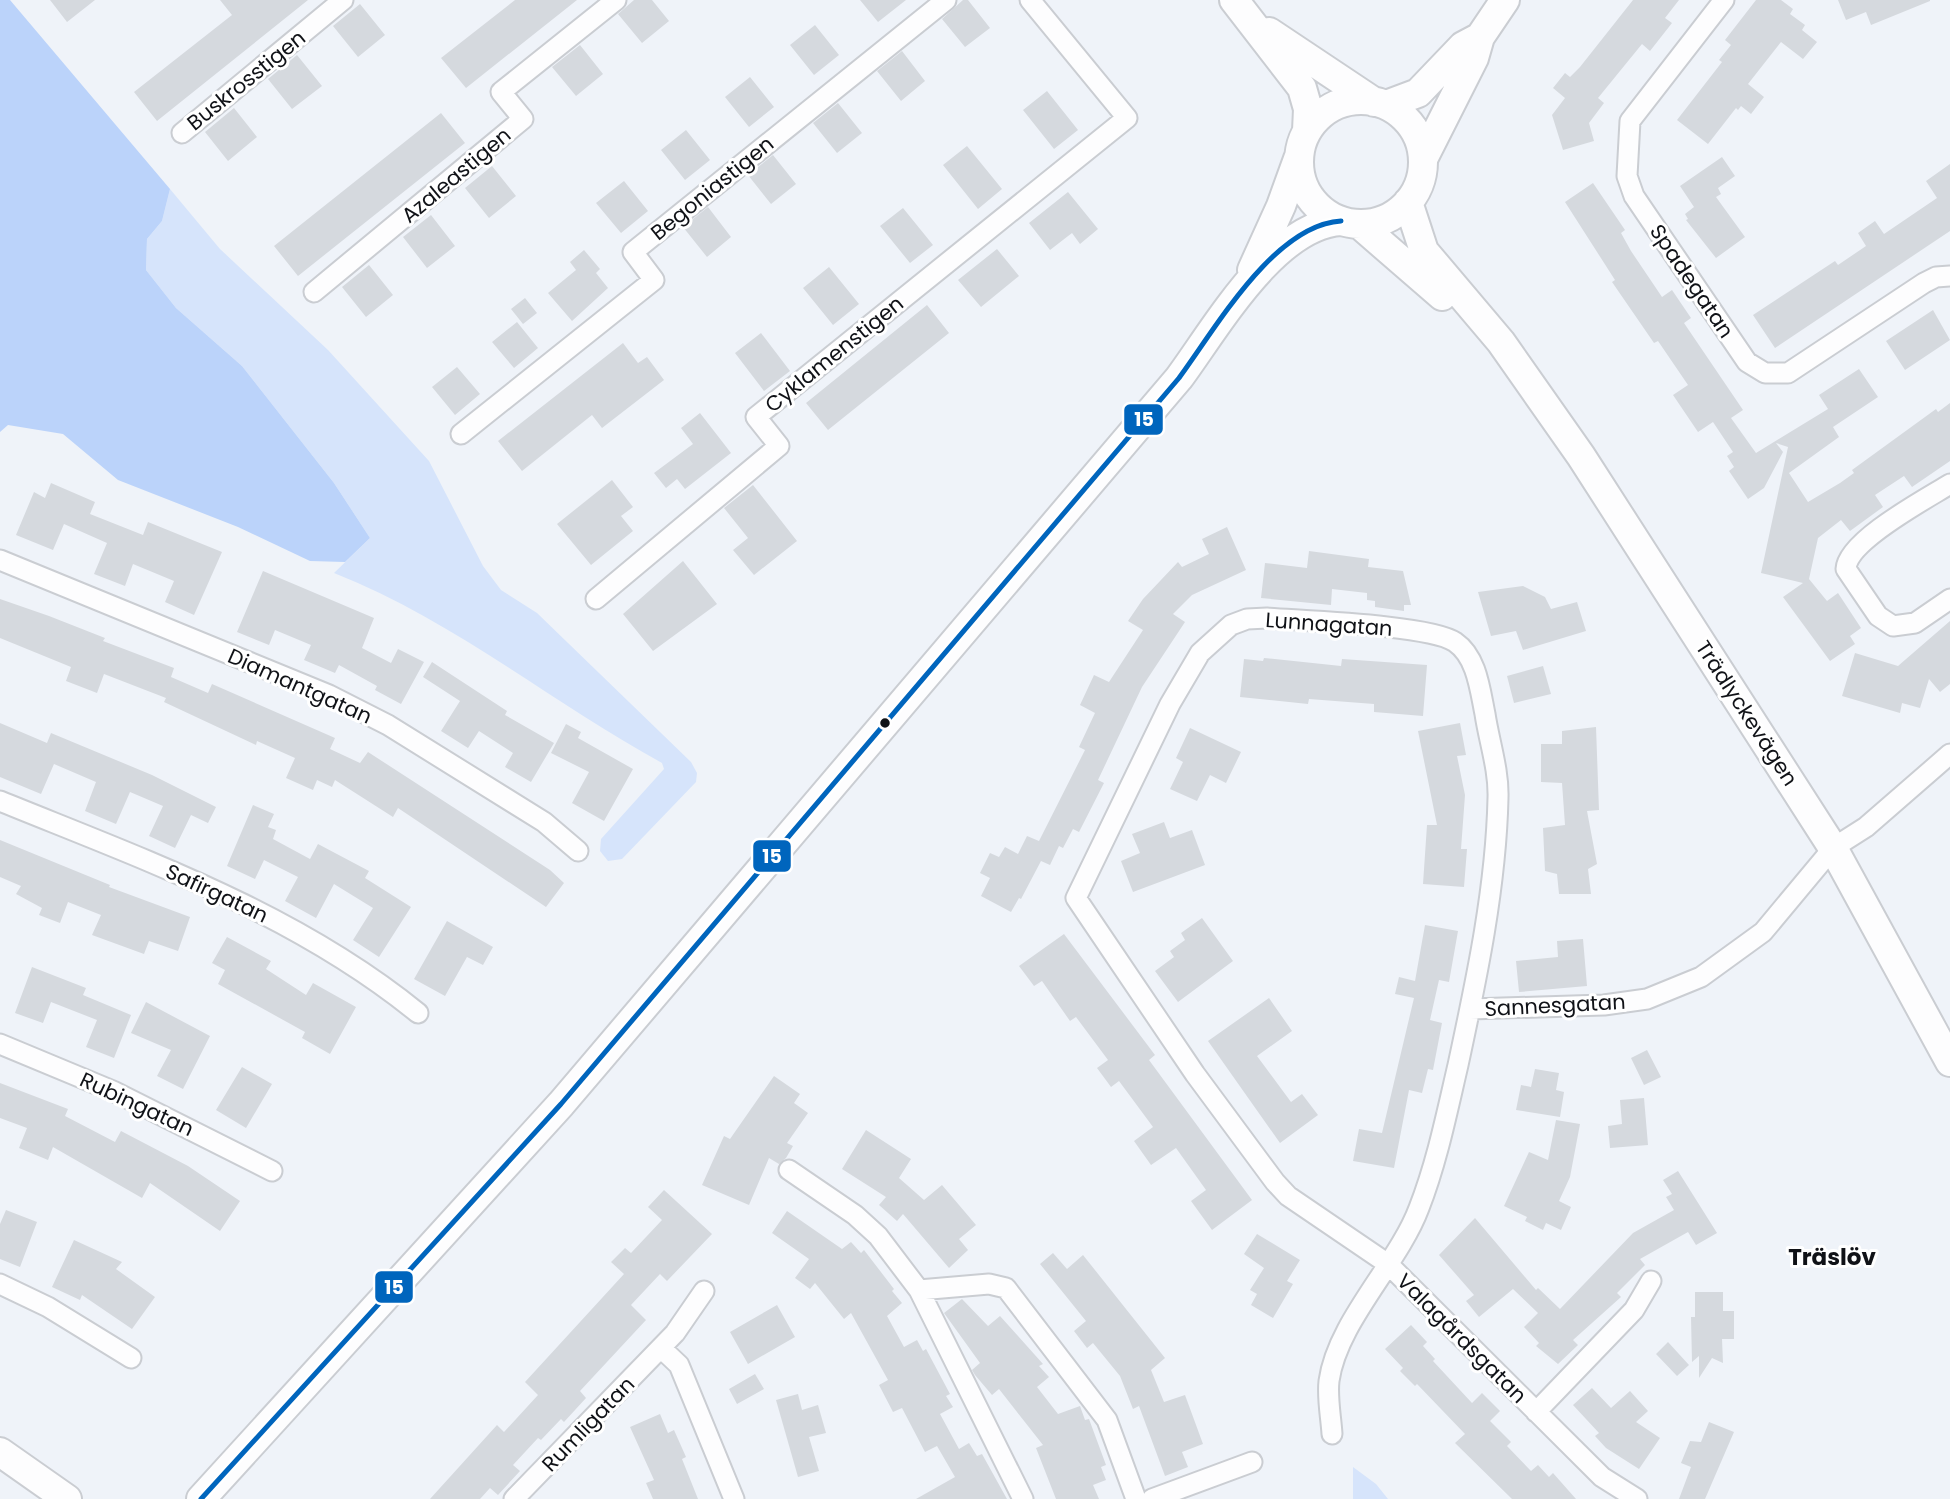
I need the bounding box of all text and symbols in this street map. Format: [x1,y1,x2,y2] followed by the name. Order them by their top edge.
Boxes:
[181,23,311,137] street label: Buskrosstigen
[395,121,517,229] street label: Azaleastigen
[644,129,780,247] street label: Begoniastigen
[1643,218,1741,344] street label: Spadegatan
[759,289,909,419] street label: Cyklamenstigen
[1123,403,1164,436] line badge: 15
[1134,406,1154,433] text: 15
[1265,605,1393,643] street label: Lunnagatan
[1689,635,1805,791] street label: Trädlyckevägen
[223,641,377,731] street label: Diamantgatan
[878,716,892,730] unlabelled marker
[752,839,792,873] line badge: 15
[762,843,782,870] text: 15
[161,857,273,929] street label: Safirgatan
[1484,987,1626,1023] street label: Sannesgatan
[75,1065,199,1143] street label: Rubingatan
[1788,1241,1876,1273] district label: Träslöv
[1391,1267,1533,1409] street label: Valagårdsgatan
[374,1270,414,1304] line badge: 15
[384,1274,404,1301] text: 15
[535,1370,641,1478] street label: Rumligatan

